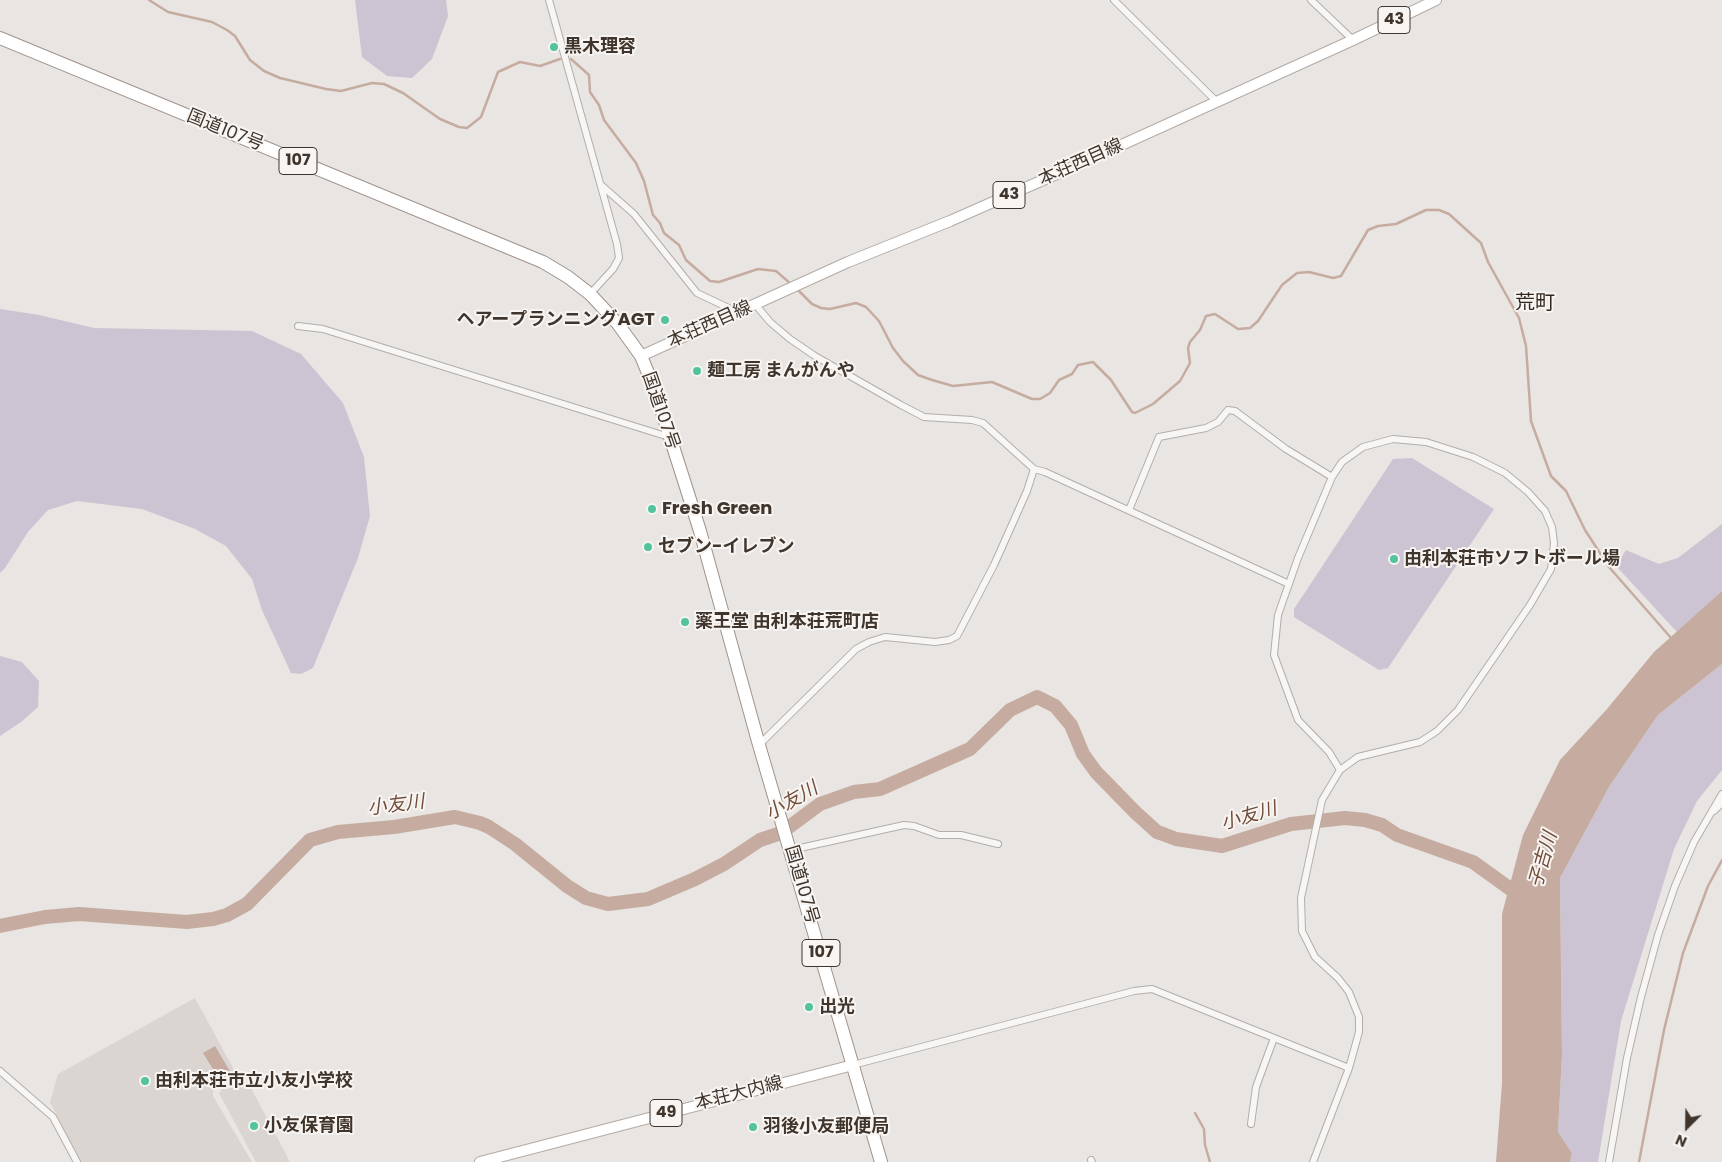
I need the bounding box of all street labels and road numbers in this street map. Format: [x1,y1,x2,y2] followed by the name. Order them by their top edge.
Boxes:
[1378,6,1410,34] road number: 43
[183,106,267,156] street label: 国道107号
[1035,135,1127,191] street label: 本荘西目線
[279,148,317,175] road number: 107
[993,182,1025,208] road number: 43
[664,297,756,353] street label: 本荘西目線
[637,369,683,453] street label: 国道107号
[779,843,823,927] street label: 国道107号
[802,940,840,966] road number: 107
[693,1073,785,1115] street label: 本荘大内線
[650,1100,682,1126] road number: 49

